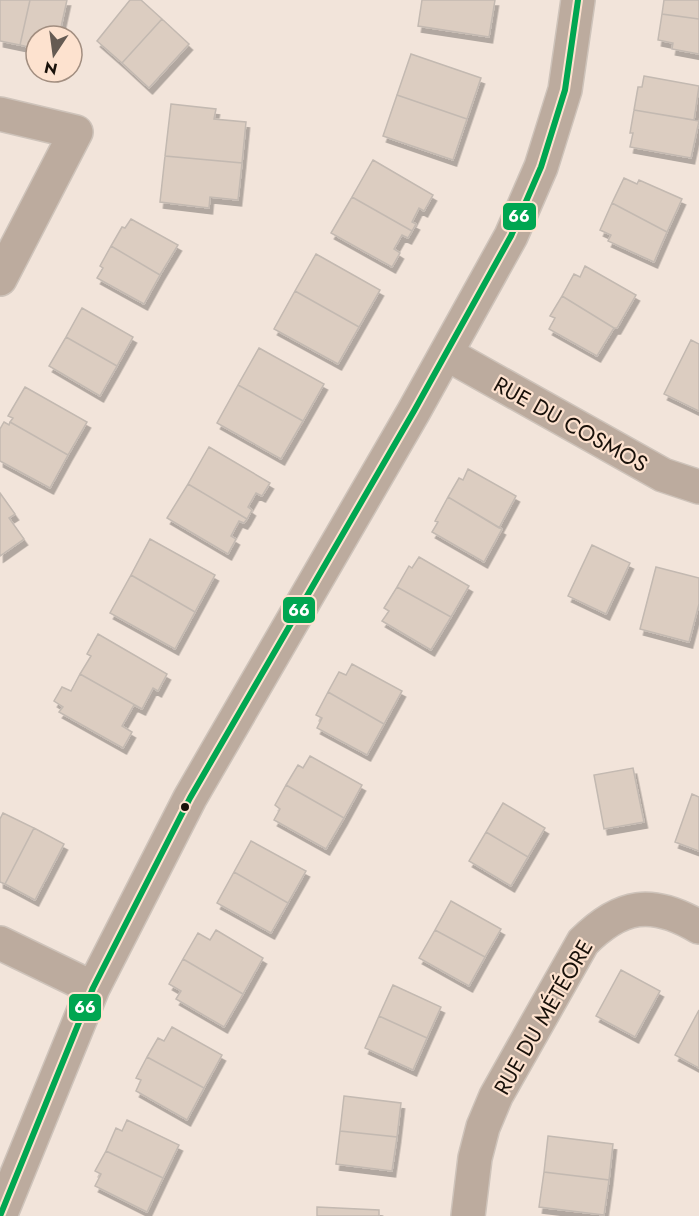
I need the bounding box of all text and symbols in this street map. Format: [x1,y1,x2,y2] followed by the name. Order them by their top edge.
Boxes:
[24,24,84,84] north arrow
[42,55,60,81] text: N
[502,202,537,231] line badge: 66
[508,205,530,228] text: 66
[488,368,654,480] street label: RUE DU COSMOS
[282,596,316,624] line badge: 66
[288,599,310,622] text: 66
[179,801,191,813] unlabelled marker
[486,934,600,1100] street label: RUE DU MÉTÉORE
[68,993,102,1022] line badge: 66
[74,996,96,1019] text: 66

